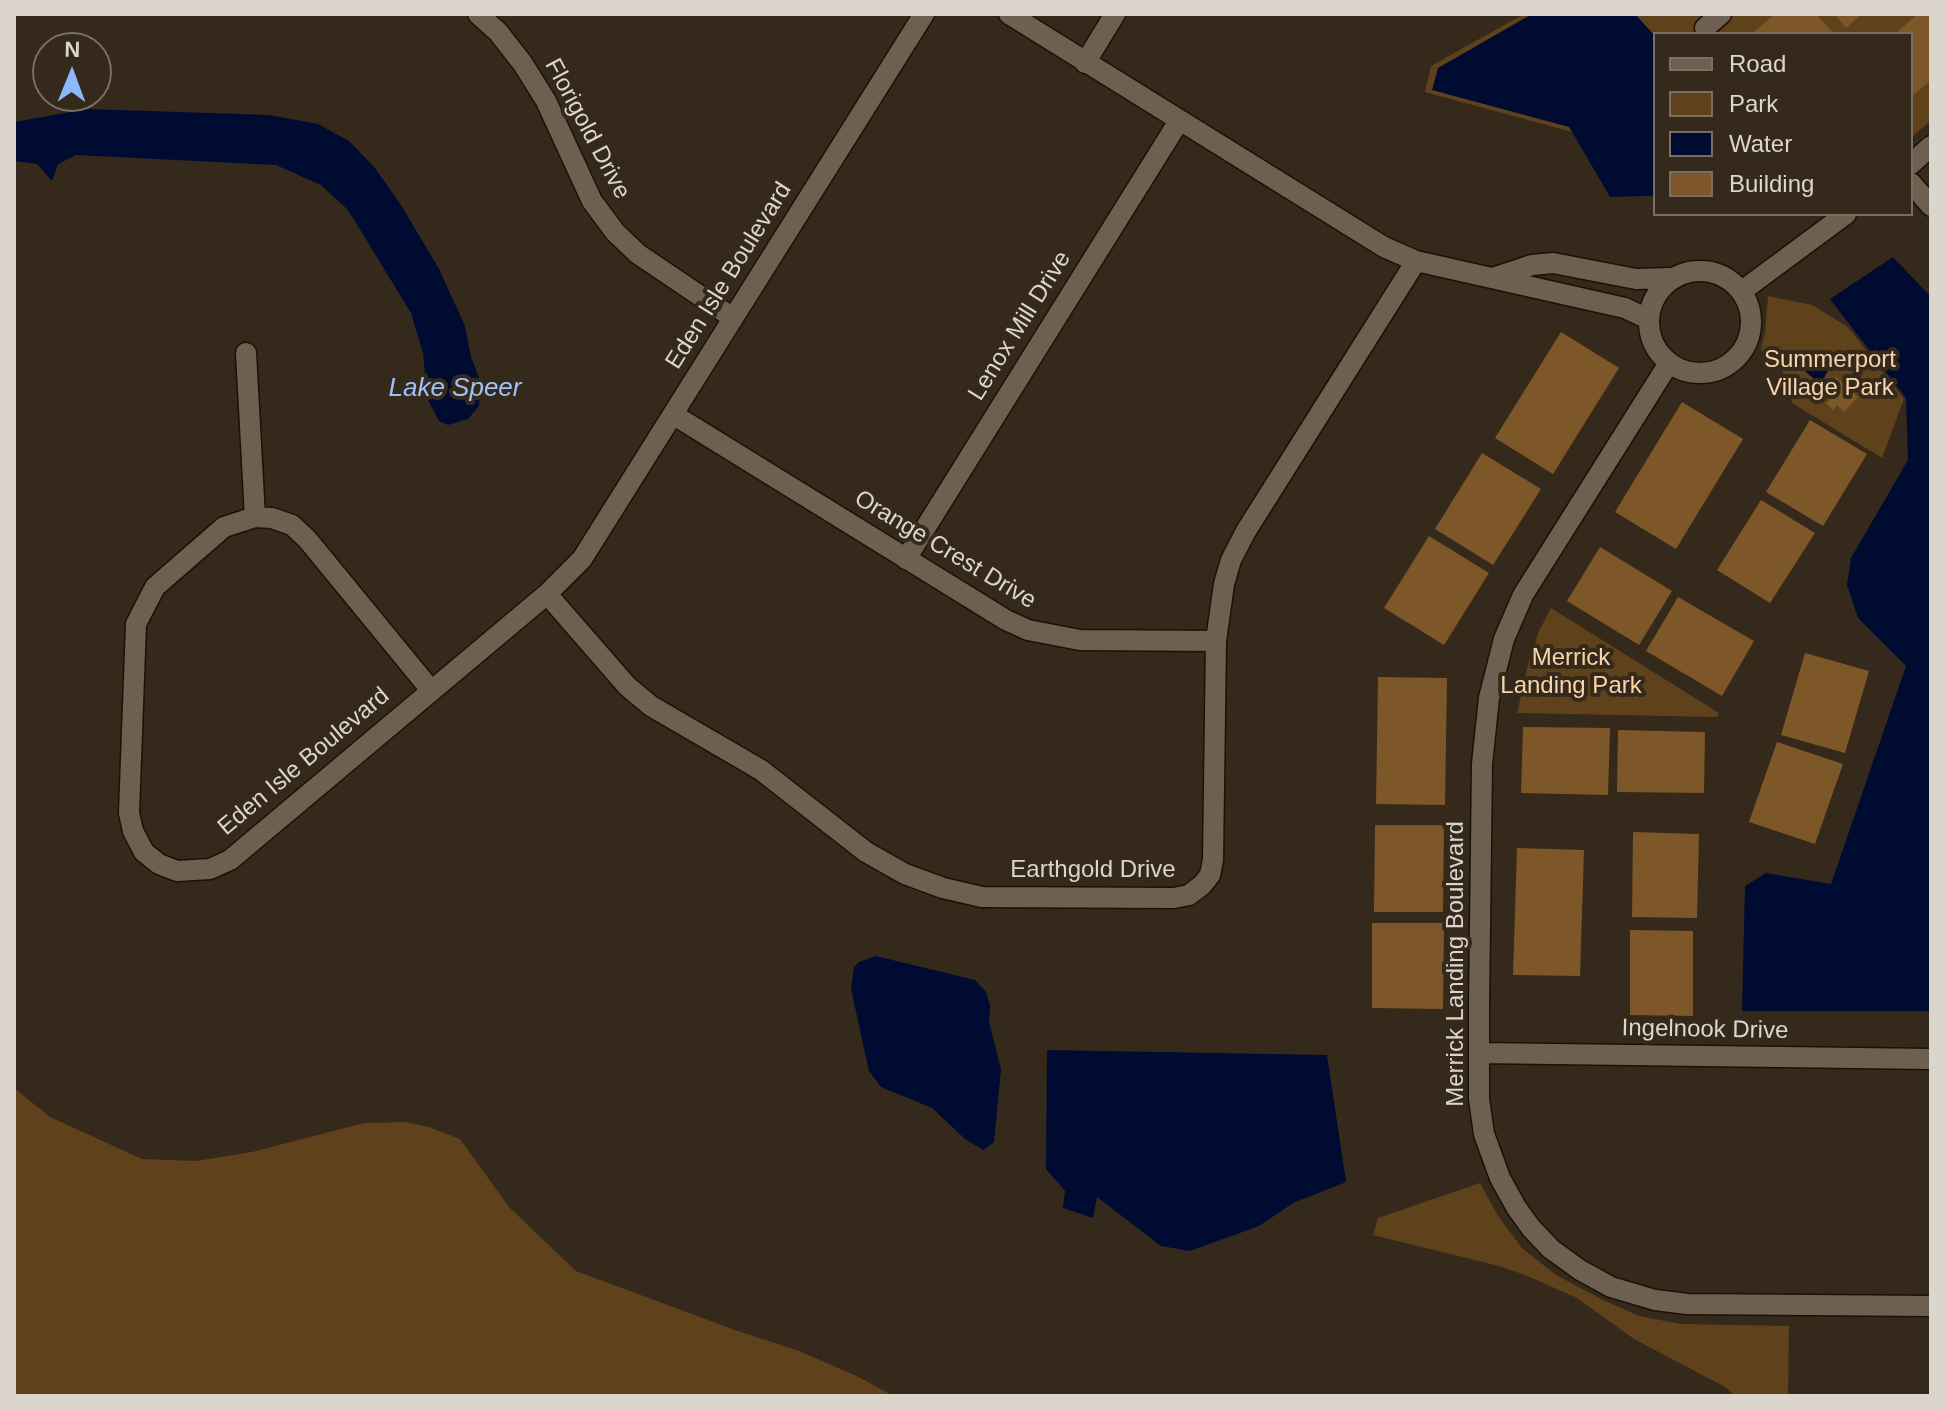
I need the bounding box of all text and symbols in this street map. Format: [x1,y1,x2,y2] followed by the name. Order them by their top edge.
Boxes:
[32,32,112,112] north arrow
[1653,32,1913,216] legend
[64,37,81,62] text: N
[1729,50,1786,77] text: Road
[538,54,636,204] street label: Florigold Drive
[1729,90,1778,117] text: Park
[1729,130,1792,157] text: Water
[1729,170,1814,197] text: Building
[660,177,798,375] street label: Eden Isle Boulevard
[963,246,1077,406] street label: Lenox Mill Drive
[1764,346,1896,402] park label: Summerport Village Park
[389,373,521,405] water label: Lake Speer
[849,484,1041,616] street label: Orange Crest Drive
[1500,644,1642,700] park label: Merrick Landing Park
[212,682,396,842] street label: Eden Isle Boulevard
[1442,821,1470,1107] street label: Merrick Landing Boulevard
[1010,856,1176,884] street label: Earthgold Drive
[1621,1014,1789,1046] street label: Ingelnook Drive

